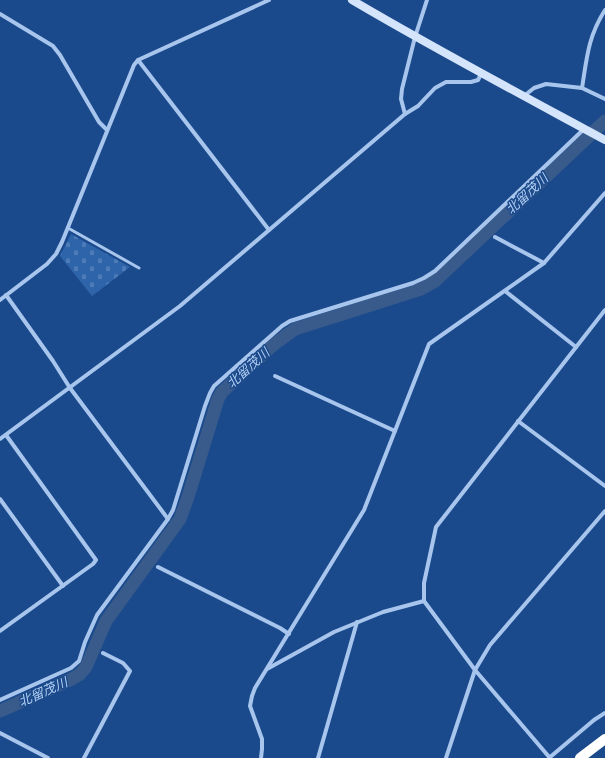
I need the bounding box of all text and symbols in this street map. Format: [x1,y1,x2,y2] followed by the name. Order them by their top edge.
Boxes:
[503,169,553,217] water label: 北留茂川
[224,344,274,391] water label: 北留茂川
[16,674,72,709] water label: 北留茂川

